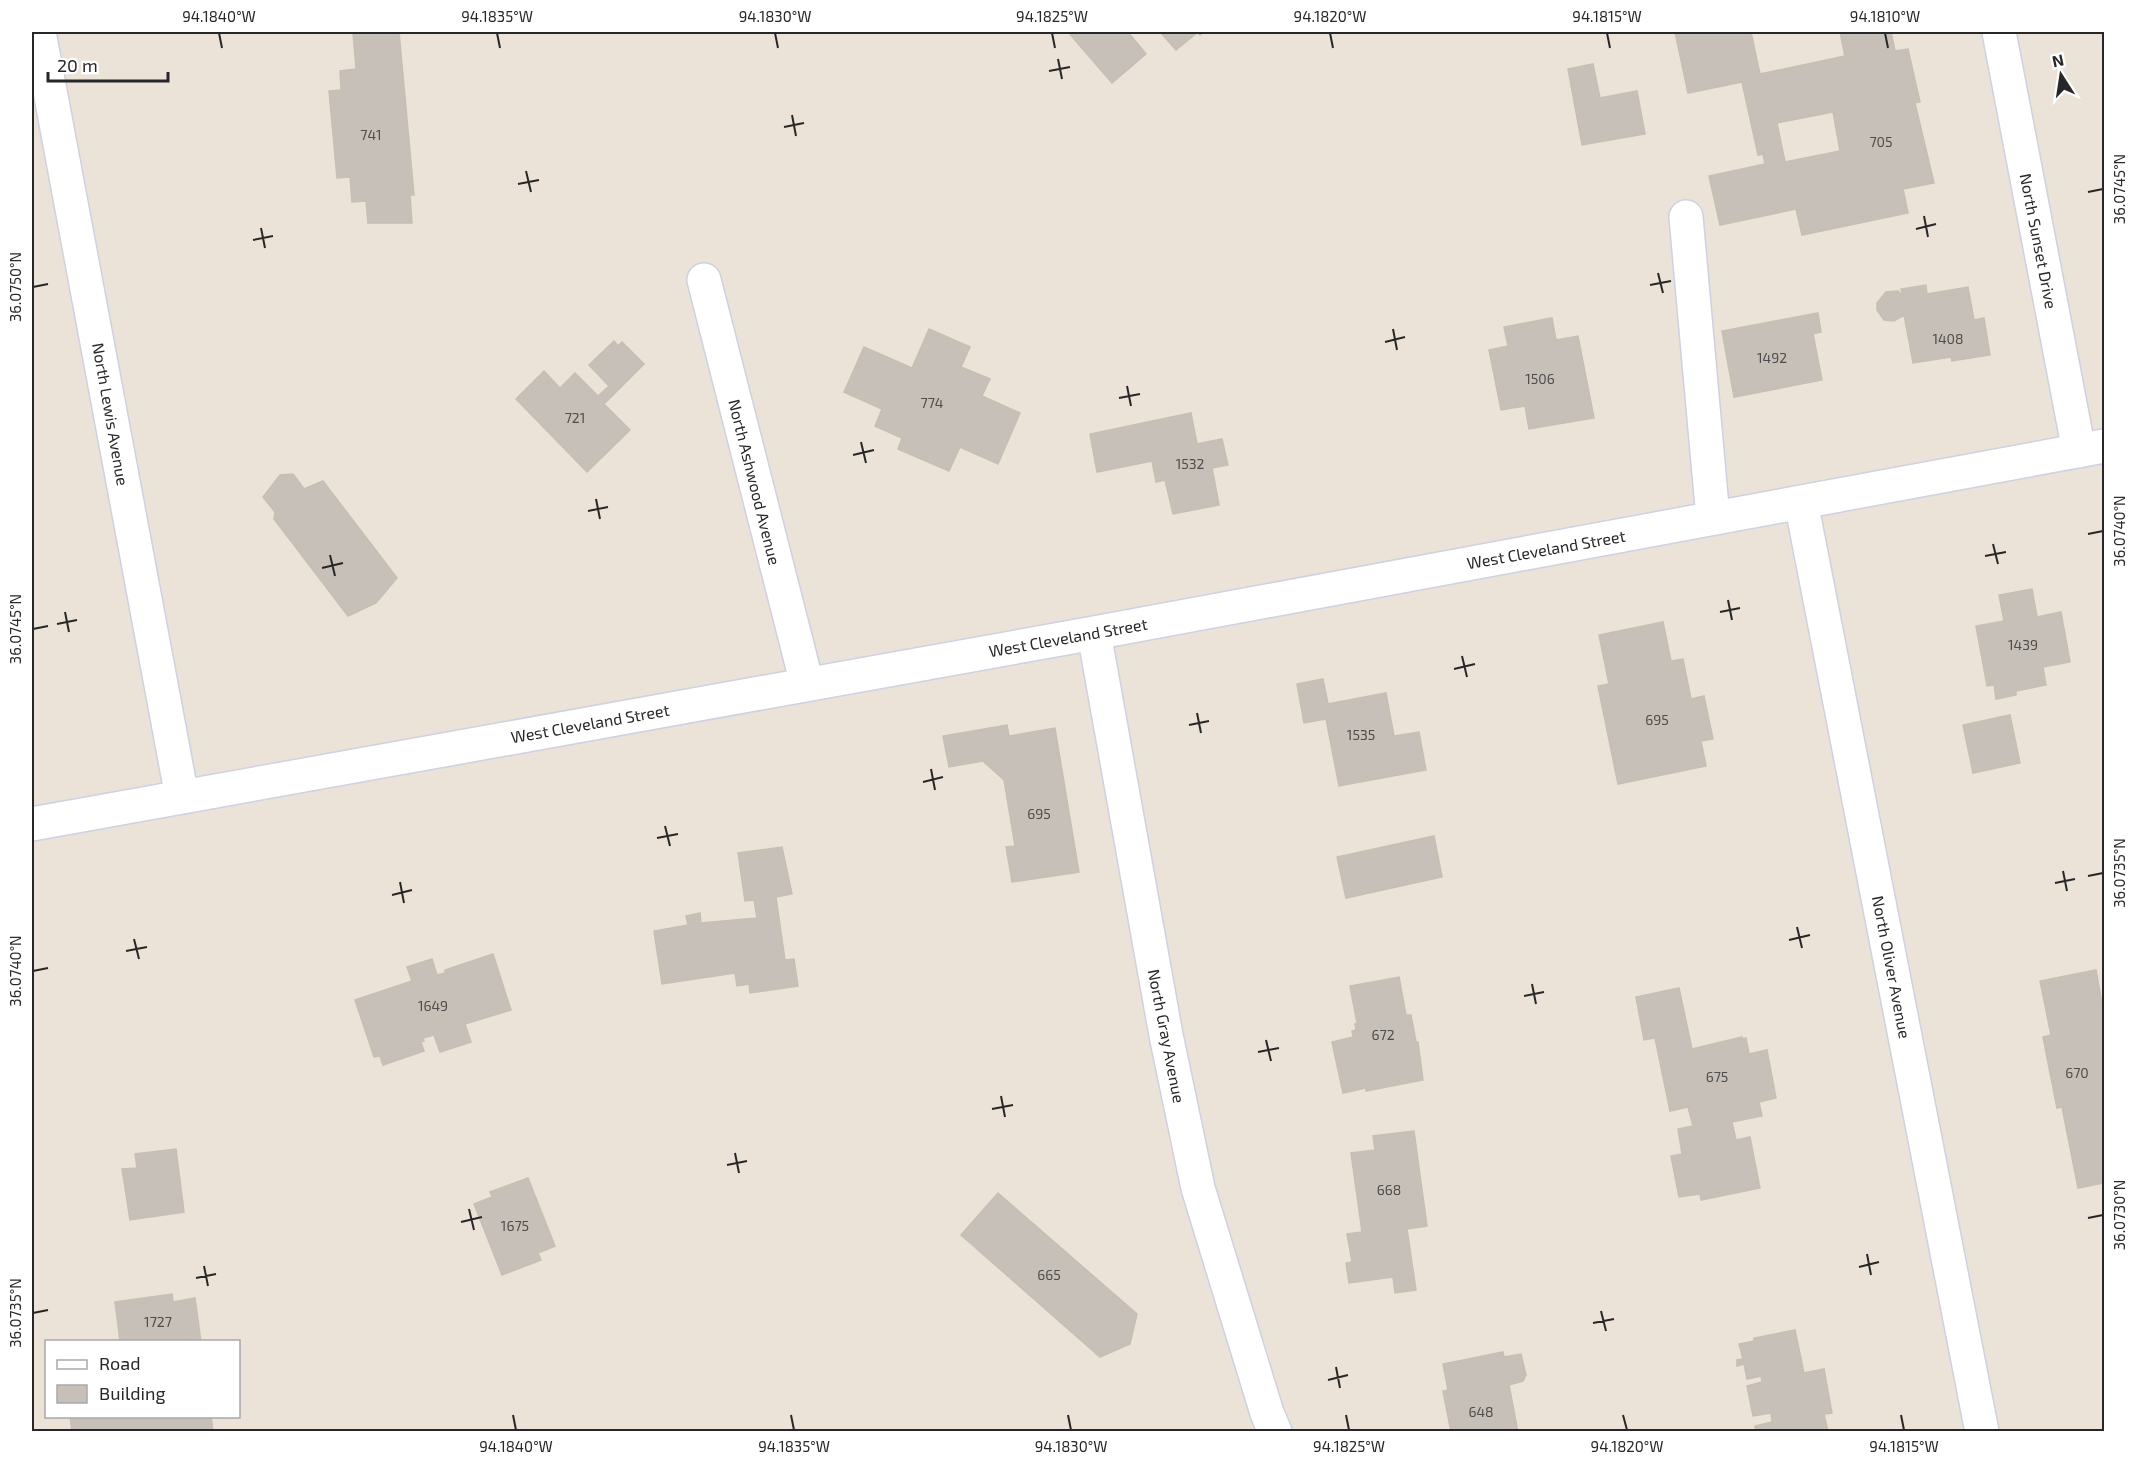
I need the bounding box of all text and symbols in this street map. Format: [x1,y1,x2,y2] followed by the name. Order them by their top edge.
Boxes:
[182,7,256,25] text: 94.1840°W
[461,7,533,25] text: 94.1835°W
[739,7,811,25] text: 94.1830°W
[1016,7,1088,25] text: 94.1825°W
[1294,7,1366,25] text: 94.1820°W
[1572,7,1642,25] text: 94.1815°W
[1850,7,1920,25] text: 94.1810°W
[48,45,168,83] scale bar
[2031,45,2091,105] north arrow
[2050,49,2065,70] text: N
[57,54,98,76] text: 20 m
[360,126,382,143] house number: 741
[1869,133,1893,150] house number: 705
[2110,154,2128,224] text: 36.0745°N
[2017,172,2061,310] street label: North Sunset Drive
[6,252,24,322] text: 36.0750°N
[1932,330,1964,347] house number: 1408
[89,341,133,487] street label: North Lewis Avenue
[1757,349,1787,366] house number: 1492
[1525,370,1555,387] house number: 1506
[921,394,943,411] house number: 774
[725,397,785,567] street label: North Ashwood Avenue
[565,409,585,426] house number: 721
[1176,455,1204,472] house number: 1532
[2110,495,2128,567] text: 36.0740°N
[1465,526,1627,572] street label: West Cleveland Street
[6,594,24,664] text: 36.0745°N
[987,614,1149,660] street label: West Cleveland Street
[2008,636,2038,653] house number: 1439
[509,700,671,746] street label: West Cleveland Street
[1645,711,1669,728] house number: 695
[1347,726,1375,743] house number: 1535
[1027,805,1051,822] house number: 695
[2110,838,2128,908] text: 36.0735°N
[1869,894,1915,1040] street label: North Oliver Avenue
[6,935,24,1007] text: 36.0740°N
[1145,967,1189,1105] street label: North Gray Avenue
[418,997,448,1014] house number: 1649
[1371,1026,1395,1043] house number: 672
[2065,1064,2089,1081] house number: 670
[1706,1068,1728,1085] house number: 675
[2110,1180,2128,1250] text: 36.0730°N
[1377,1181,1401,1198] house number: 668
[501,1217,529,1234] house number: 1675
[1037,1266,1061,1283] house number: 665
[6,1278,24,1348] text: 36.0735°N
[144,1313,172,1330] house number: 1727
[45,1340,240,1418] legend
[99,1352,140,1374] text: Road
[99,1382,166,1404] text: Building
[1468,1403,1494,1420] house number: 648
[479,1437,553,1455] text: 94.1840°W
[758,1437,830,1455] text: 94.1835°W
[1035,1437,1107,1455] text: 94.1830°W
[1313,1437,1385,1455] text: 94.1825°W
[1591,1437,1663,1455] text: 94.1820°W
[1869,1437,1939,1455] text: 94.1815°W

